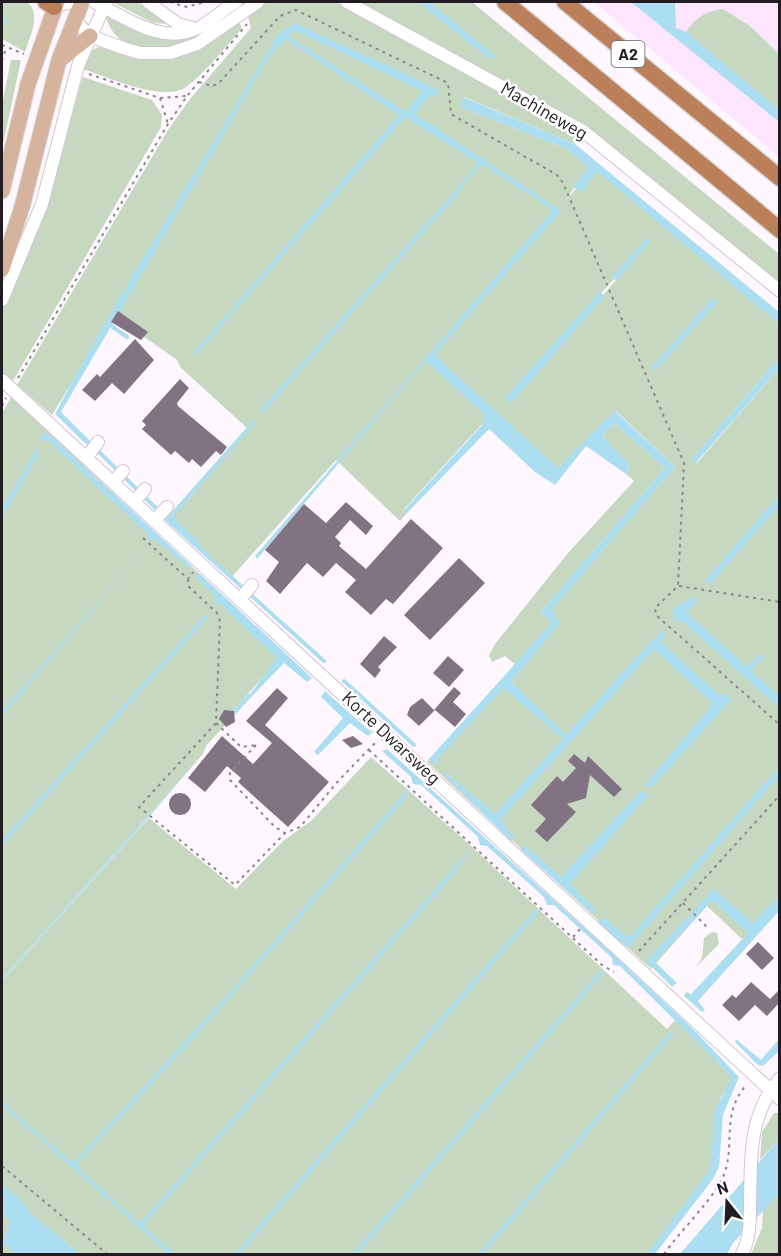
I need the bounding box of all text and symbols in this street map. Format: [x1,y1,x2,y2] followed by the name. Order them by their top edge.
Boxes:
[612,41,644,67] road number: A2
[497,76,592,144] street label: Machineweg
[338,686,445,788] street label: Korte Dwarsweg
[697,1172,757,1232] north arrow
[714,1177,730,1198] text: N

